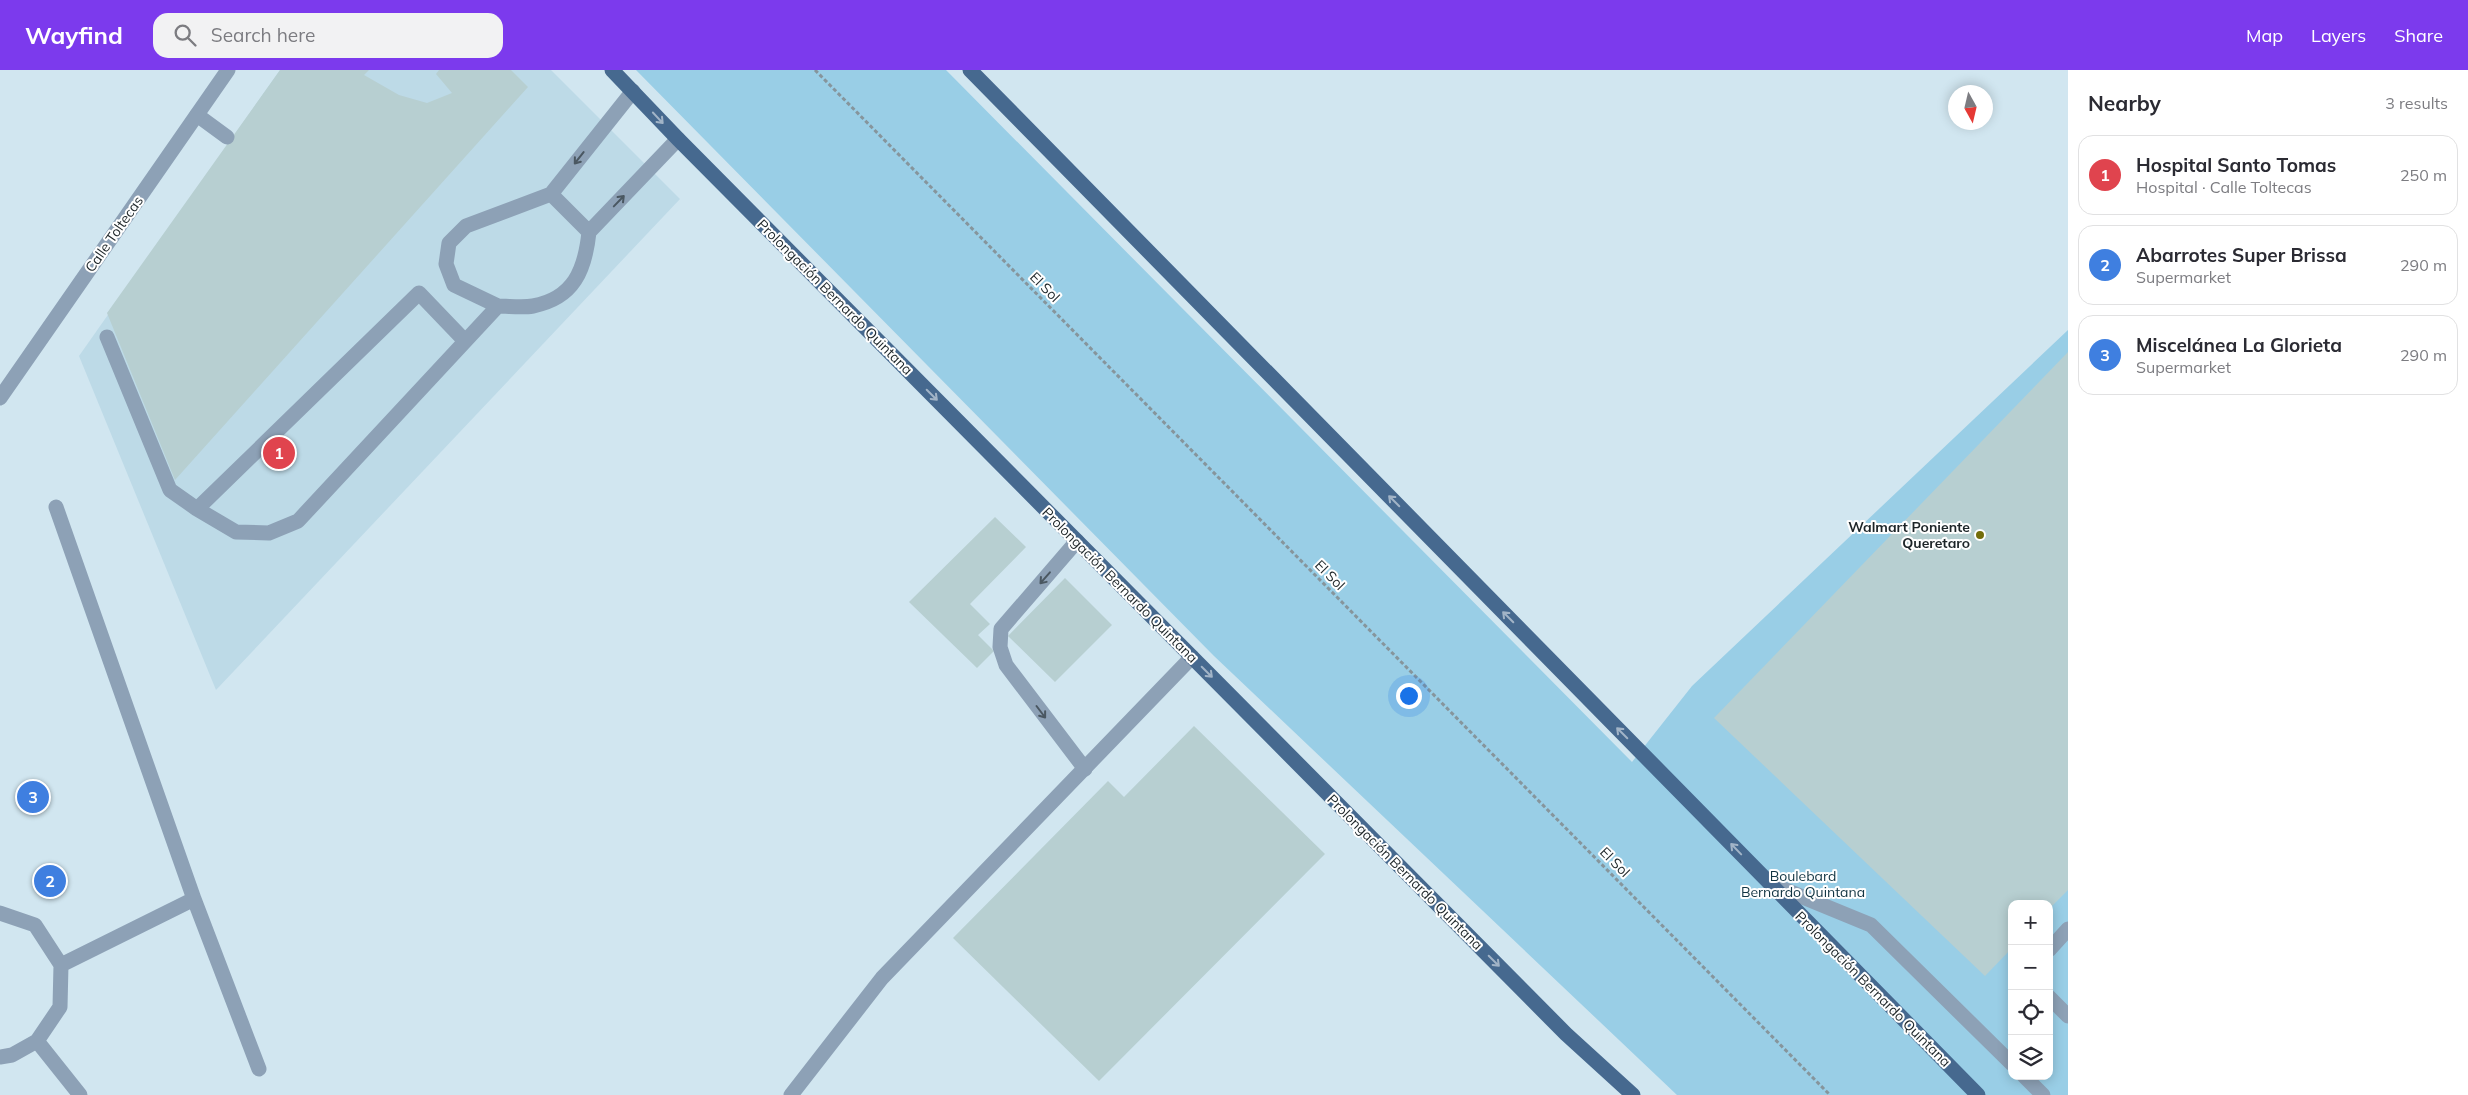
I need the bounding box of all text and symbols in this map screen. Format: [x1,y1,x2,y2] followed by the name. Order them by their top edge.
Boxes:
[153,13,503,58] search box
[25,20,123,50] text: Wayfind
[171,21,199,49] icon: search
[211,23,315,47] text: Search here
[2246,24,2283,47] text: Map
[2311,24,2366,47] text: Layers
[2394,24,2443,47] text: Share
[1948,85,1993,130] north arrow
[2088,90,2161,116] text: Nearby
[2385,93,2448,113] text: 3 results
[652,111,664,124] one-way arrow
[573,152,584,165] one-way arrow
[2136,153,2336,177] text: Hospital Santo Tomas
[2100,165,2110,185] text: 1
[2400,165,2447,185] text: 250 m
[2136,177,2312,197] text: Hospital · Calle Toltecas
[81,192,147,276] street label: Calle Toltecas
[613,195,625,207] one-way arrow
[753,215,917,379] street label: Prolongación Bernardo Quintana
[2136,243,2347,267] text: Abarrotes Super Brissa
[2100,255,2110,275] text: 2
[2400,255,2447,275] text: 290 m
[2136,267,2231,287] text: Supermarket
[1026,268,1064,306] street label: El Sol
[2136,333,2342,357] text: Miscelánea La Glorieta
[2100,345,2110,365] text: 3
[2400,345,2447,365] text: 290 m
[2136,357,2231,377] text: Supermarket
[926,389,938,401] one-way arrow
[263,434,295,472] pin: 1
[1388,495,1400,508] one-way arrow
[1038,503,1202,667] street label: Prolongación Bernardo Quintana
[1848,518,1970,552] place label: Walmart Poniente Queretaro
[1974,529,1986,541] marker: Walmart Poniente Queretaro
[1311,556,1349,594] street label: El Sol
[1039,572,1051,585] one-way arrow
[1502,611,1514,623] one-way arrow
[1201,666,1213,678] one-way arrow
[1396,683,1422,709] your location
[1036,705,1046,719] one-way arrow
[1616,727,1628,739] one-way arrow
[17,778,49,816] pin: 3
[1323,790,1487,954] street label: Prolongación Bernardo Quintana
[1596,843,1634,881] street label: El Sol
[1730,843,1742,855] one-way arrow
[34,862,66,900] pin: 2
[1741,867,1865,901] park label: Boulebard Bernardo Quintana
[2008,900,2053,1080] map controls
[2008,900,2053,945] button: +
[1791,907,1955,1071] street label: Prolongación Bernardo Quintana
[2008,945,2053,990] button: −
[1488,955,1500,968] one-way arrow
[2008,990,2053,1035] button: locate
[2008,1035,2053,1080] button: layers

